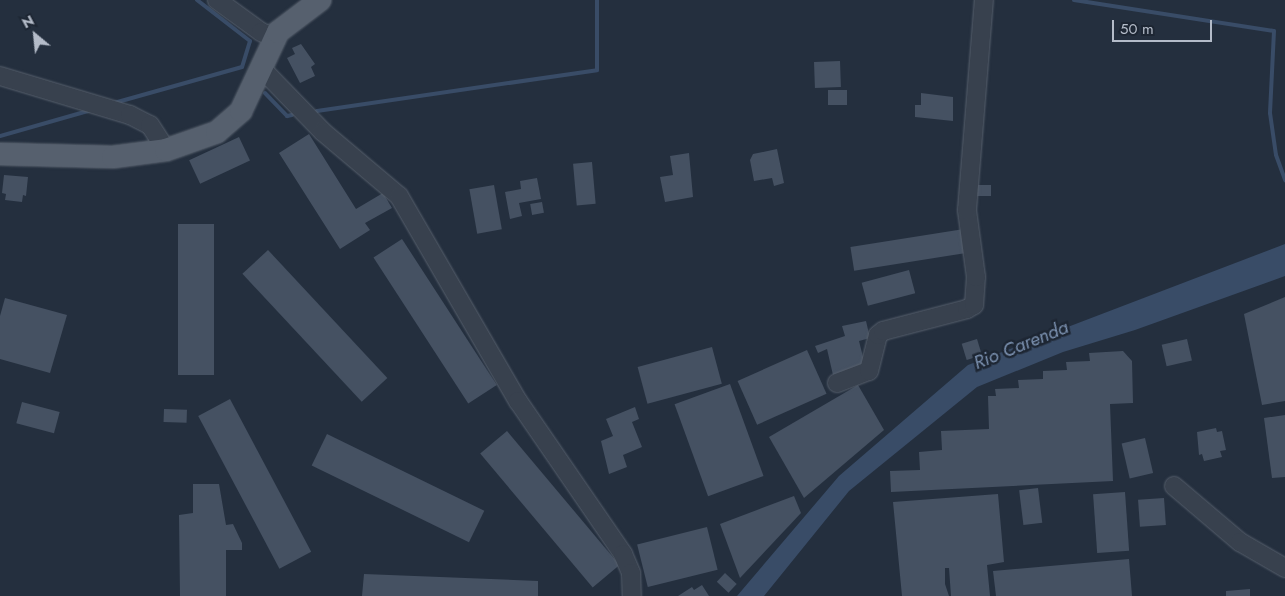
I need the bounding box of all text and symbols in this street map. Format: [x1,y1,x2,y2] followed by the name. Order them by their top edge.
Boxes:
[10,10,60,60] north arrow
[18,10,38,33] text: N
[1115,10,1215,42] scale bar
[1120,18,1154,40] text: 50 m
[970,316,1072,374] water label: Rio Carenda

